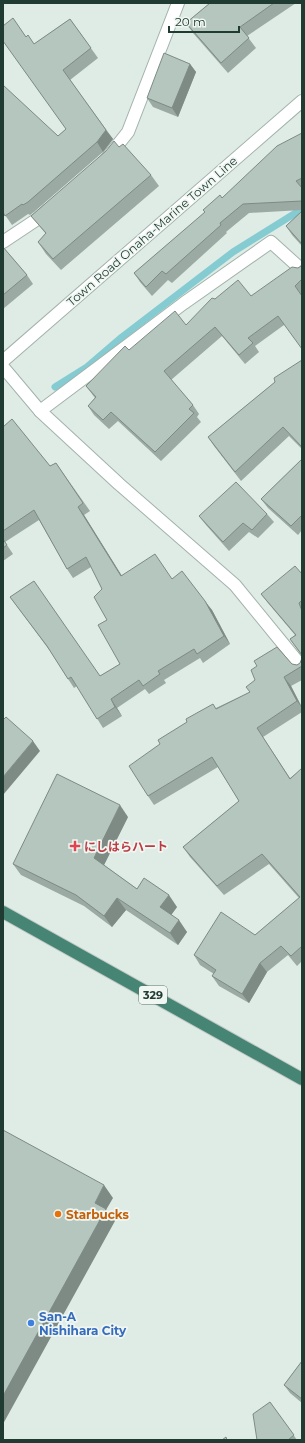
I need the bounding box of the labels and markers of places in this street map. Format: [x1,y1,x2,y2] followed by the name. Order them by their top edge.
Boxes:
[84,839,168,854] place label: にしはらハート
[69,840,81,852] marker: にしはらハート
[66,1207,129,1222] place label: Starbucks
[53,1209,63,1219] marker: Starbucks
[39,1309,127,1338] place label: San-A Nishihara City
[26,1318,36,1328] marker: San-A Nishihara City

